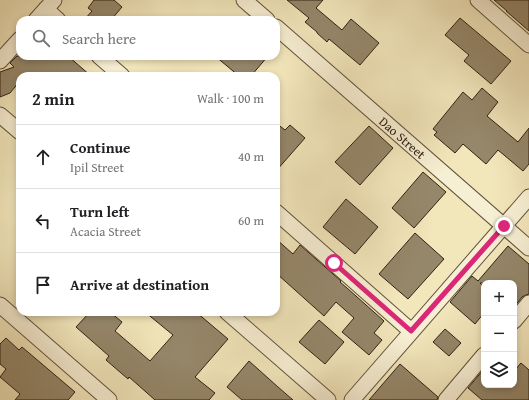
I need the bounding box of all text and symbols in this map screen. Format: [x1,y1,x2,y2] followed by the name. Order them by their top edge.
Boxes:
[16,16,280,60] search box
[30,27,52,49] icon: search
[62,28,136,49] text: Search here
[32,86,74,111] text: 2 min
[197,89,264,108] text: Walk · 100 m
[375,112,430,164] street label: Dao Street
[70,137,131,158] text: Continue
[32,146,54,168] icon: ahead
[238,147,264,166] text: 40 m
[70,158,124,177] text: Ipil Street
[70,201,129,222] text: Turn left
[32,210,54,232] icon: left
[238,211,264,230] text: 60 m
[495,217,513,235] route end
[70,222,141,241] text: Acacia Street
[325,254,343,272] route start
[32,274,54,296] icon: arrive
[70,274,209,295] text: Arrive at destination
[481,280,517,388] map controls
[481,280,517,316] button: +
[481,316,517,352] button: −
[481,352,517,388] button: layers

